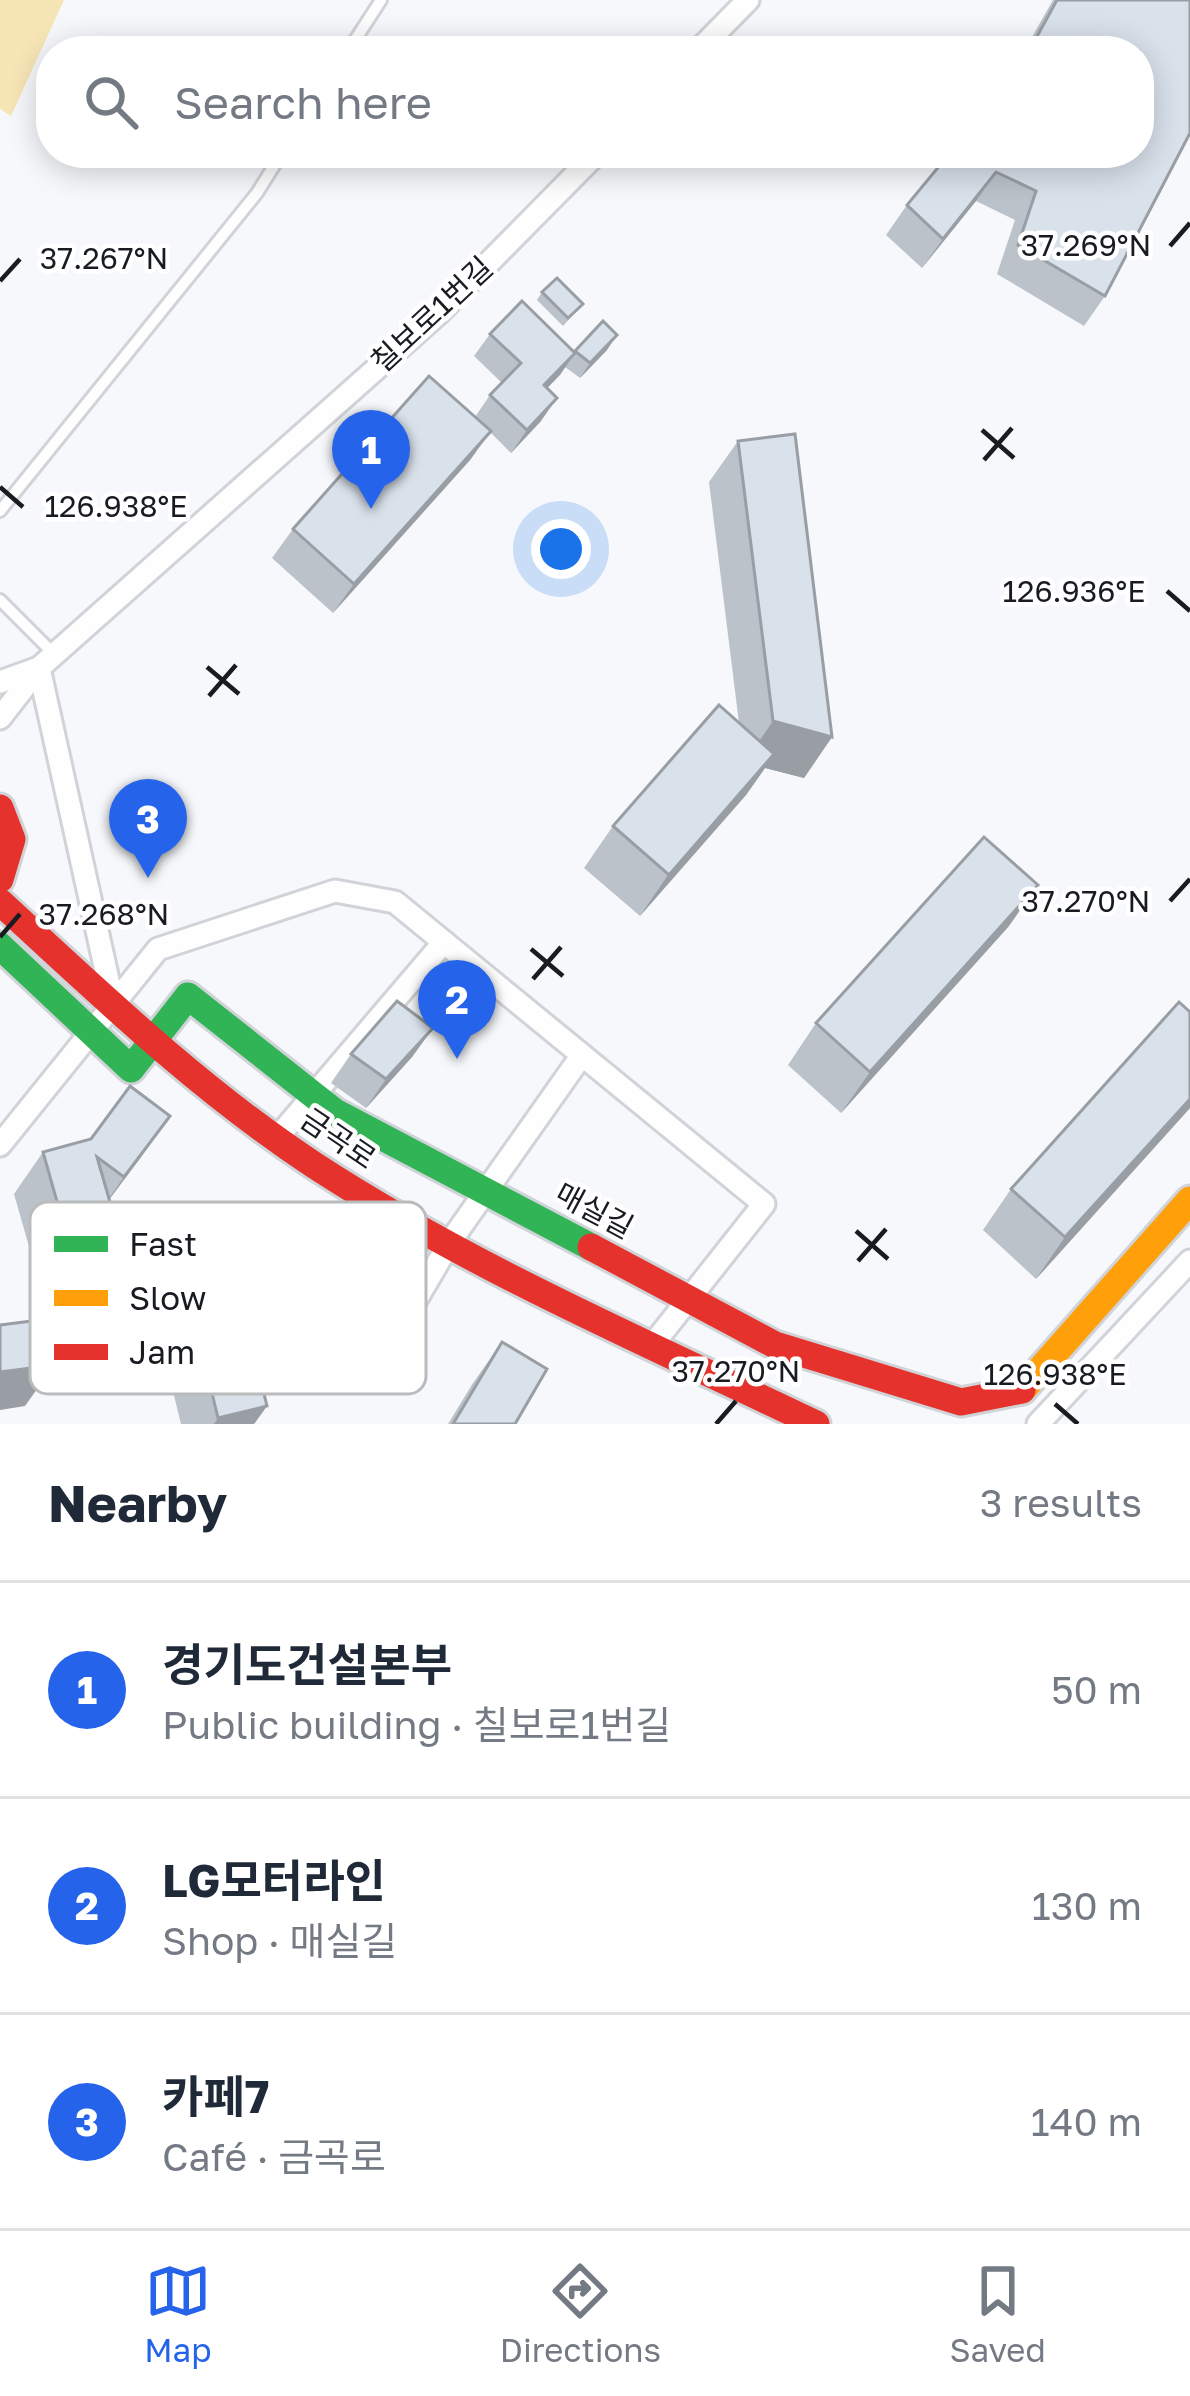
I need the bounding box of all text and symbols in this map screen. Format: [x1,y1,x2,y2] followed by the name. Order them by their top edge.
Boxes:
[36,36,1154,168] search box
[78,69,144,135] icon: search
[174,75,432,129] text: Search here
[1021,227,1151,263] text: 37.269°N
[40,240,168,276] text: 37.267°N
[363,249,499,379] street label: 칠보로1번길
[332,410,410,509] pin: 1
[44,488,188,524] text: 126.938°E
[531,519,591,579] your location
[1003,573,1145,609] text: 126.936°E
[109,779,187,878] pin: 3
[1022,883,1150,919] text: 37.270°N
[39,896,169,932] text: 37.268°N
[418,960,496,1059] pin: 2
[294,1100,383,1176] street label: 금곡로
[549,1175,639,1245] street label: 매실길
[30,1202,426,1394] legend
[129,1224,197,1263] text: Fast
[129,1278,207,1317] text: Slow
[129,1332,195,1371] text: Jam
[672,1353,800,1389] text: 37.270°N
[983,1356,1127,1392] text: 126.938°E
[48,1472,227,1533] text: Nearby
[980,1479,1142,1526] text: 3 results
[162,1637,452,1691] text: 경기도건설본부
[77,1666,97,1713] text: 1
[1051,1666,1142,1713] text: 50 m
[162,1701,671,1748] text: Public building · 칠보로1번길
[162,1853,386,1907] text: LG모터라인
[75,1882,99,1929] text: 2
[1032,1882,1142,1929] text: 130 m
[162,1917,397,1964] text: Shop · 매실길
[162,2069,269,2123] text: 카페7
[75,2098,99,2145] text: 3
[1031,2098,1142,2145] text: 140 m
[162,2133,386,2180] text: Café · 금곡로
[144,2258,212,2369] tab: Map
[500,2258,661,2369] tab: Directions
[949,2258,1046,2369] tab: Saved

